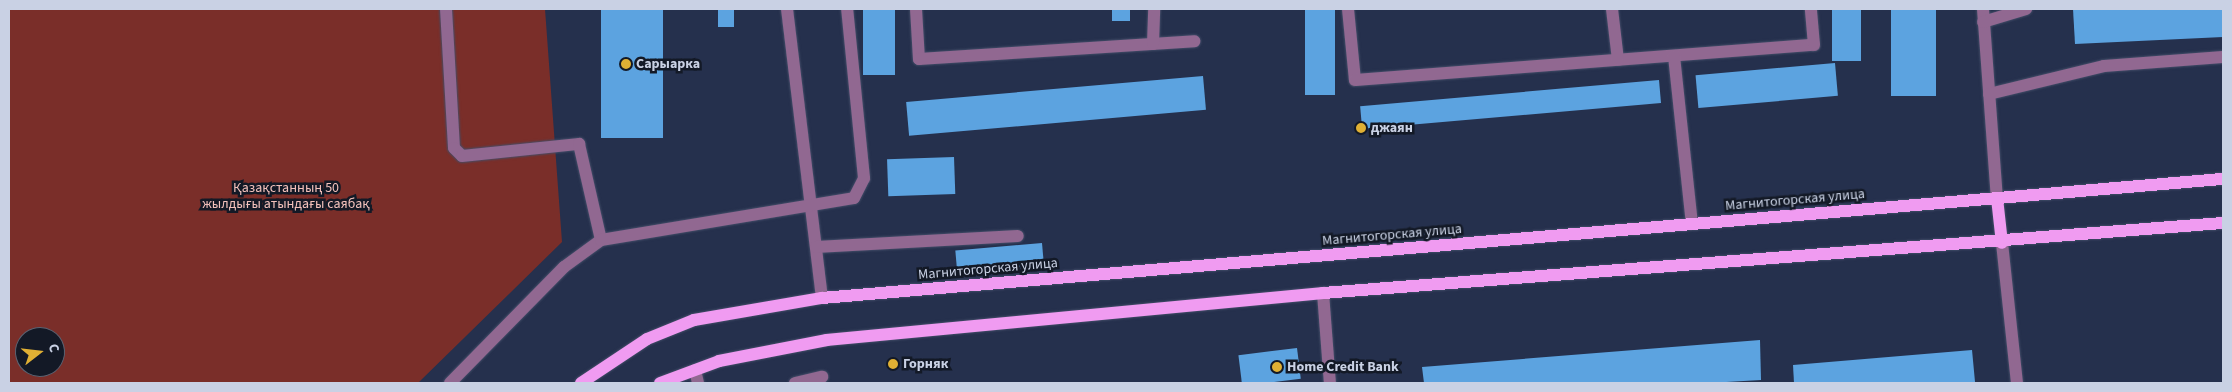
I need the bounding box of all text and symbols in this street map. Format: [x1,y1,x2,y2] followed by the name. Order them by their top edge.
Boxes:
[636,56,700,72] place label: Сарыарка
[620,58,632,70] marker: Сарыарка
[1371,120,1413,136] place label: джаян
[1355,122,1367,134] marker: джаян
[202,180,370,212] park label: Қазақстанның 50 жылдығы атындағы саябақ
[1725,186,1865,214] street label: Магнитогорская улица
[1322,221,1462,249] street label: Магнитогорская улица
[918,255,1058,283] street label: Магнитогорская улица
[15,327,65,377] north arrow
[43,341,64,355] text: С
[903,356,948,372] place label: Горняк
[887,358,899,370] marker: Горняк
[1287,359,1399,375] place label: Home Credit Bank
[1271,361,1283,373] marker: Home Credit Bank

